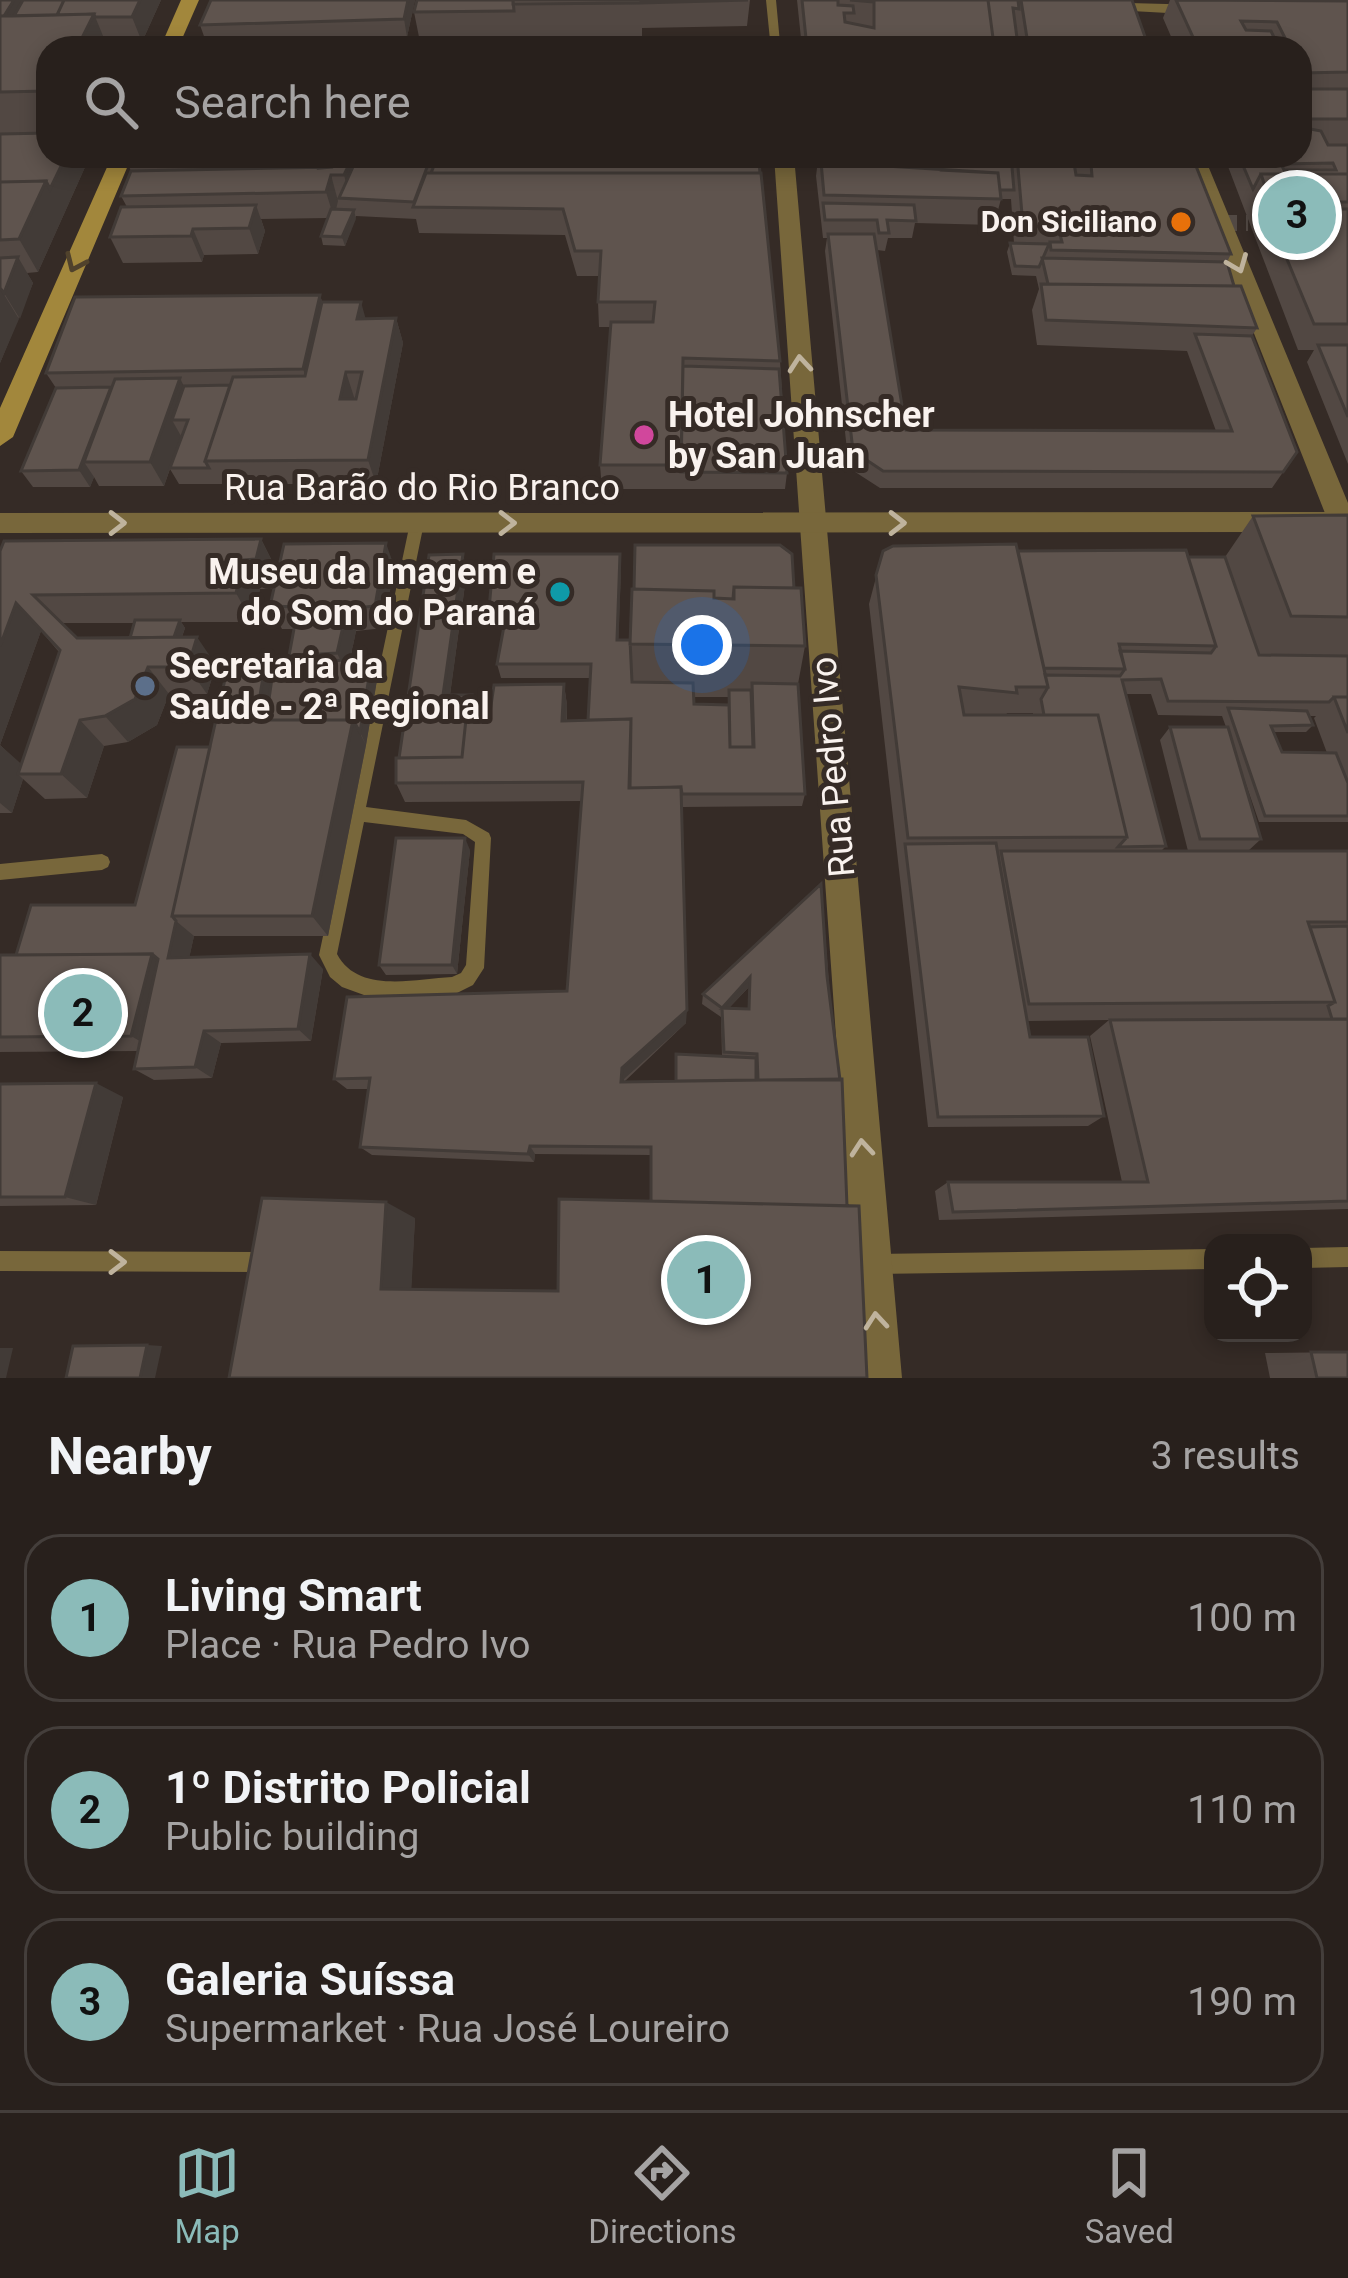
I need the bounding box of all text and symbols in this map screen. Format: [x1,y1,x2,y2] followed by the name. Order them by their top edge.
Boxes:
[36,36,1312,168] search box
[78,69,144,135] icon: search
[174,76,411,129] text: Search here
[1258,170,1336,260] pin: 3
[981,204,1157,239] place label: Don Siciliano
[1168,209,1194,235] marker: Don Siciliano
[66,251,90,272] one-way arrow
[1223,253,1248,274] one-way arrow
[788,354,814,373] one-way arrow
[668,394,935,477] place label: Hotel Johnscher by San Juan
[631,422,657,448] marker: Hotel Johnscher by San Juan
[224,467,620,509] street label: Rua Barão do Rio Branco
[109,510,127,536] one-way arrow
[499,510,517,536] one-way arrow
[889,510,907,536] one-way arrow
[208,551,536,634] place label: Museu da Imagem e do Som do Paraná
[547,579,573,605] marker: Museu da Imagem e do Som do Paraná
[672,615,732,675] your location
[169,645,490,728] place label: Secretaria da Saúde - 2ª Regional
[802,655,864,879] street label: Rua Pedro Ivo
[132,673,158,699] marker: Secretaria da Saúde - 2ª Regional
[44,968,122,1058] pin: 2
[850,1138,876,1157] one-way arrow
[1204,1234,1312,1342] map controls
[1204,1234,1312,1342] button: locate
[667,1235,745,1325] pin: 1
[109,1249,127,1275] one-way arrow
[864,1311,889,1330] one-way arrow
[48,1427,212,1486] text: Nearby
[1151,1433,1300,1479] text: 3 results
[165,1569,422,1622] text: Living Smart
[79,1595,101,1641] text: 1
[1187,1595,1297,1641] text: 100 m
[165,1622,531,1668] text: Place · Rua Pedro Ivo
[165,1761,531,1814] text: 1º Distrito Policial
[79,1787,101,1833] text: 2
[1187,1787,1297,1833] text: 110 m
[165,1814,419,1860] text: Public building
[165,1953,455,2006] text: Galeria Suíssa
[79,1979,101,2025] text: 3
[1187,1979,1297,2025] text: 190 m
[165,2006,730,2052] text: Supermarket · Rua José Loureiro
[174,2140,240,2251] tab: Map
[588,2140,737,2251] tab: Directions
[1085,2140,1174,2251] tab: Saved

